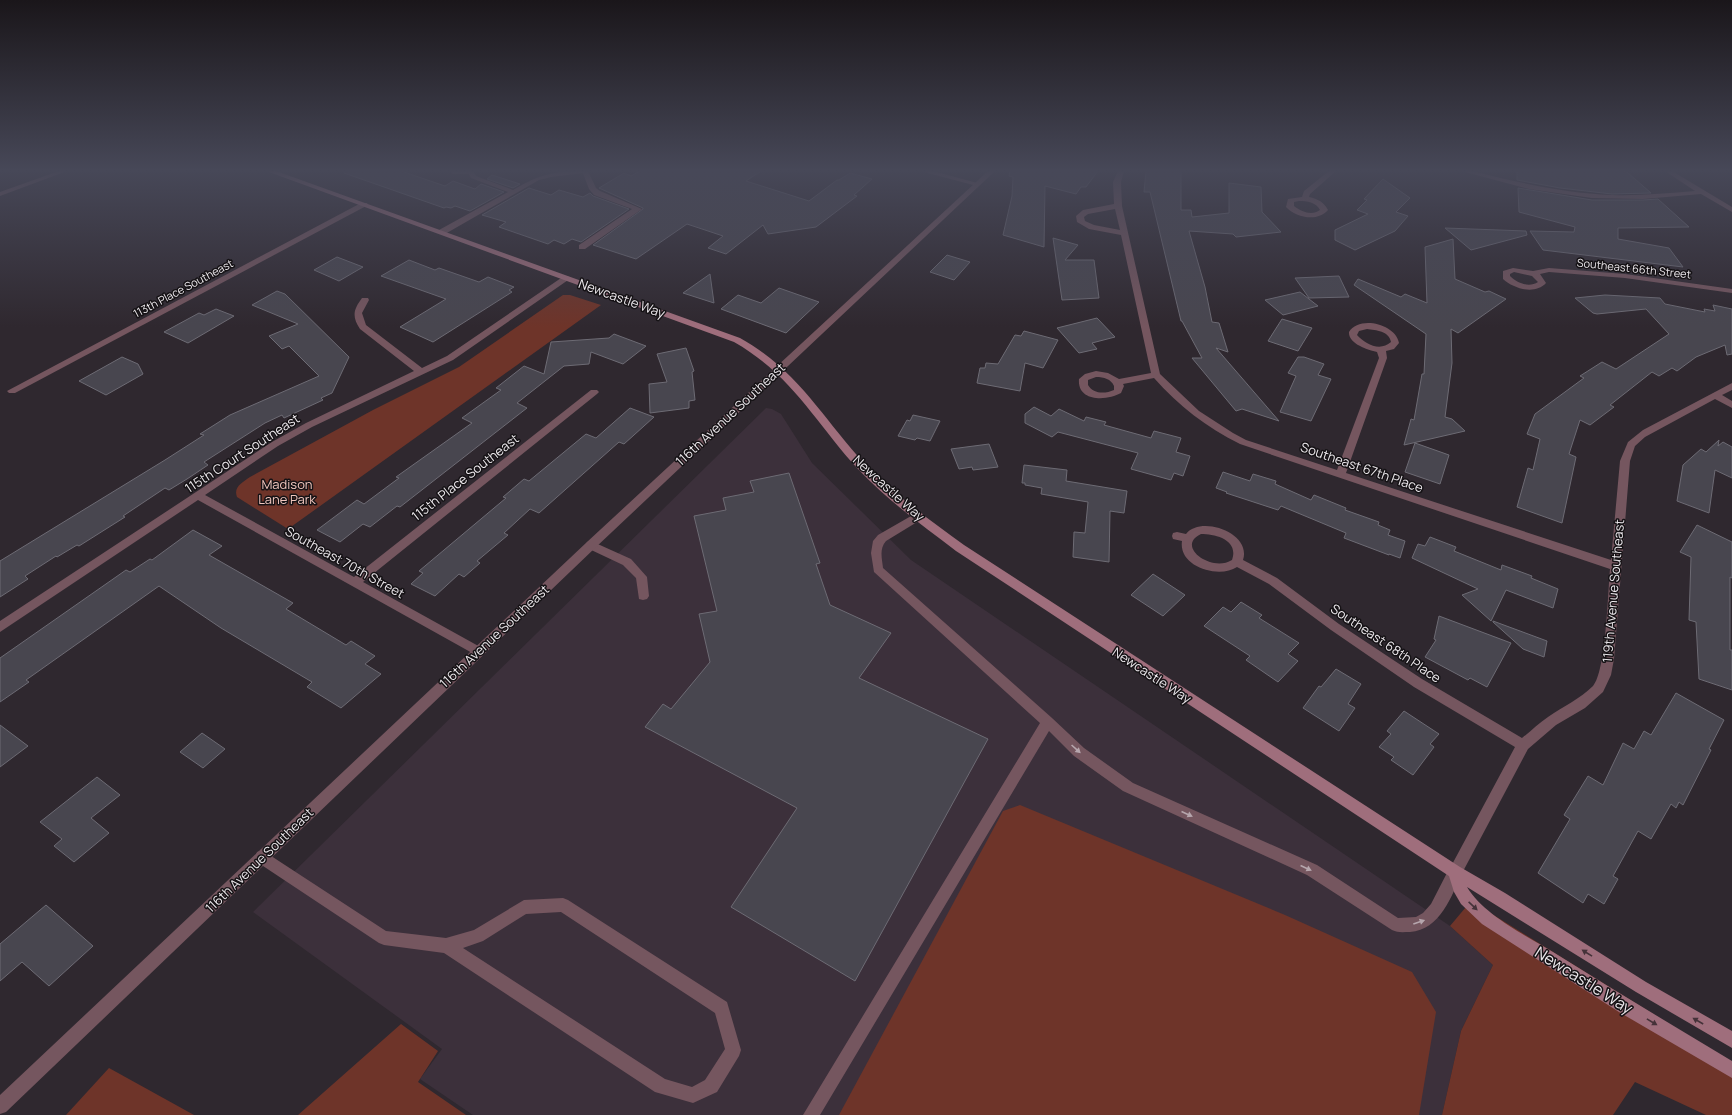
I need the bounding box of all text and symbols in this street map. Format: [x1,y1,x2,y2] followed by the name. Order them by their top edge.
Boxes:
[130,255,236,321] street label: 113th Place Southeast
[1576,255,1692,281] street label: Southeast 66th Street
[576,274,668,322] street label: Newcastle Way
[671,358,789,470] street label: 116th Avenue Southeast
[181,409,303,497] street label: 115th Court Southeast
[408,429,522,525] street label: 115th Place Southeast
[1298,438,1426,497] street label: Southeast 67th Place
[849,451,929,525] street label: Newcastle Way
[258,475,316,508] park label: Madison Lane Park
[1598,519,1628,663] street label: 119th Avenue Southeast
[282,522,408,602] street label: Southeast 70th Street
[435,580,553,692] street label: 116th Avenue Southeast
[1327,599,1445,687] street label: Southeast 68th Place
[1109,643,1195,707] street label: Newcastle Way
[1071,744,1081,754] one-way arrow
[201,804,317,916] street label: 116th Avenue Southeast
[1182,811,1193,817] one-way arrow
[1300,865,1312,871] one-way arrow
[1468,901,1478,910] one-way arrow
[1413,919,1425,925] one-way arrow
[1531,941,1638,1019] street label: Newcastle Way
[1581,950,1593,957] one-way arrow
[1692,1017,1704,1024] one-way arrow
[1646,1019,1658,1026] one-way arrow

